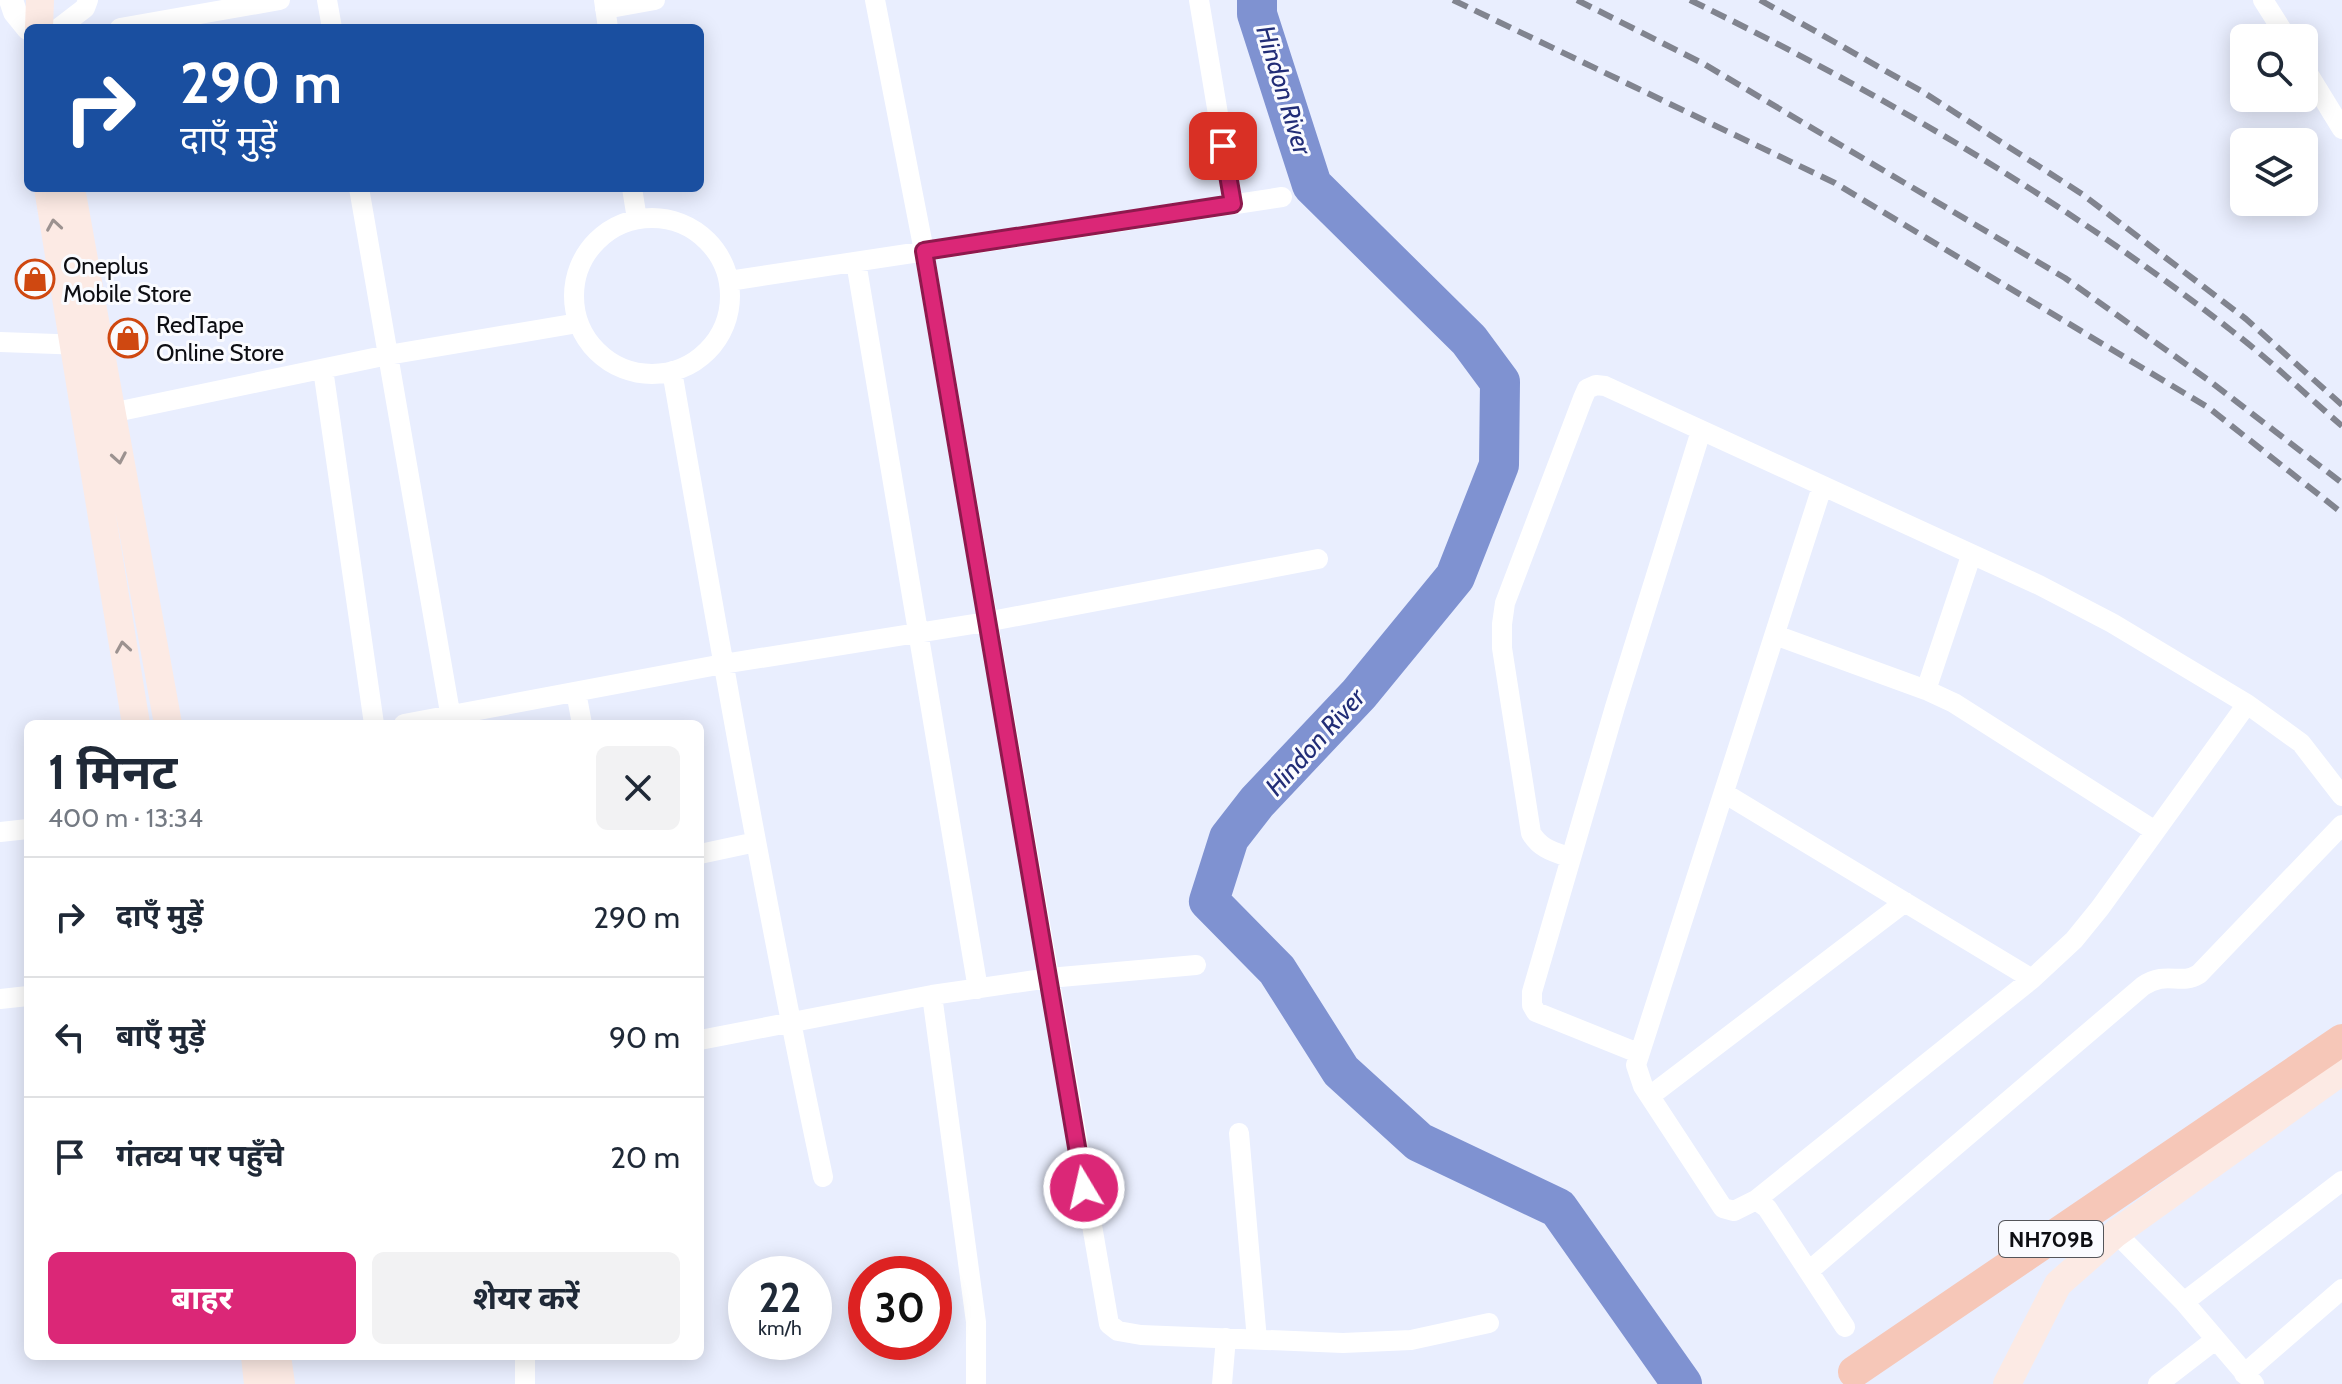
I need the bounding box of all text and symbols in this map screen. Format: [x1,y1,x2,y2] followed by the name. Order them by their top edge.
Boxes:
[1249,22,1319,159] water label: Hindon River
[2230,24,2318,216] map controls
[2230,24,2318,112] button: search
[180,49,342,117] text: 290 m
[48,56,152,160] icon: right
[1189,112,1257,180] pin
[180,117,277,161] text: दाएँ मुड़ें
[1201,124,1245,168] icon: arrive
[2230,128,2318,216] button: layers
[46,218,63,232] one-way arrow
[63,251,191,308] place label: Oneplus Mobile Store
[14,258,56,300] shop icon: Oneplus Mobile Store
[156,310,284,367] place label: RedTape Online Store
[107,317,149,359] shop icon: RedTape Online Store
[109,451,126,465] one-way arrow
[116,640,133,654] one-way arrow
[1258,681,1372,802] water label: Hindon River
[48,743,177,801] text: 1 मिनट
[596,746,680,830] button: close
[48,802,203,834] text: 400 m · 13:34
[48,895,92,939] icon: right
[116,897,203,934] text: दाएँ मुड़ें
[593,899,680,936] text: 290 m
[48,1015,92,1059] icon: left
[116,1017,205,1054] text: बाएँ मुड़ें
[609,1019,680,1056] text: 90 m
[48,1135,92,1179] icon: arrive
[116,1137,284,1174] text: गंतव्य पर पहुँचे
[610,1139,680,1176] text: 20 m
[1042,1146,1126,1230] position arrow
[1999,1221,2103,1257] road number: NH709B
[48,1252,356,1344] button: बाहर
[372,1252,680,1344] button: शेयर करें
[848,1256,952,1360] speed limit sign: 30
[759,1273,801,1322] text: 22
[758,1316,802,1340] text: km/h

